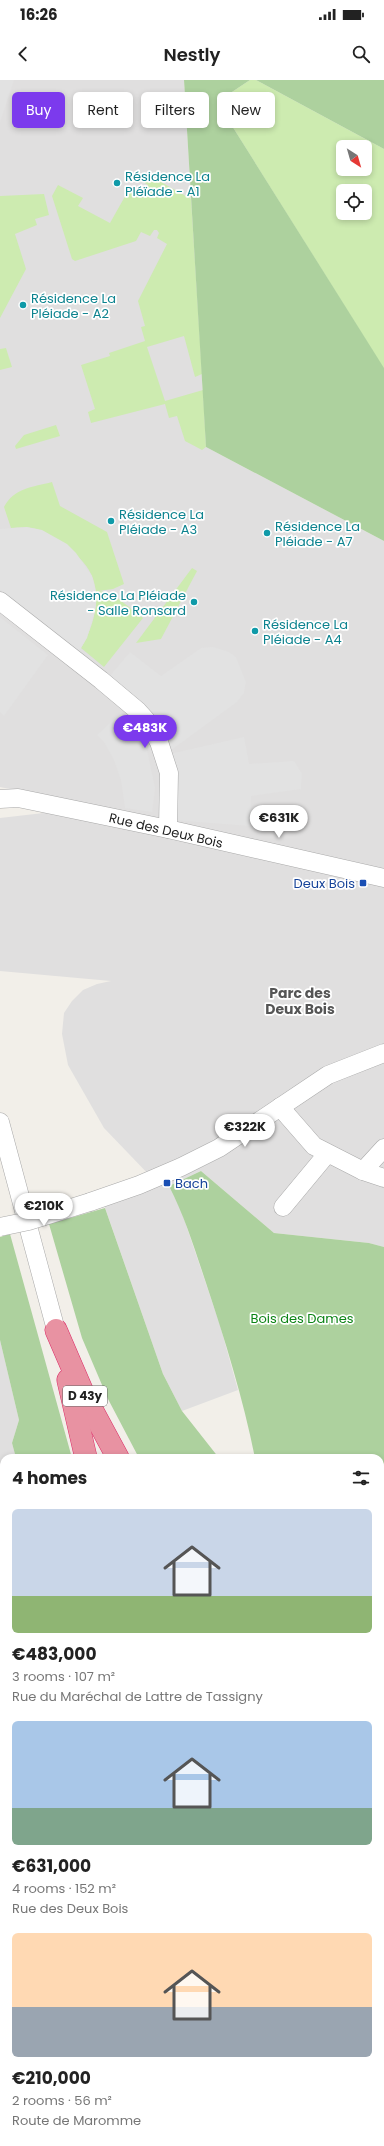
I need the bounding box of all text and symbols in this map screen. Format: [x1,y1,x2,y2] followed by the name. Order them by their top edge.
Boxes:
[20,4,58,25] text: 16:26
[163,42,221,67] text: Nestly
[12,43,34,65] icon: back
[350,43,372,65] icon: search
[12,92,65,128] chip: Buy
[73,92,133,128] chip: Rent
[141,92,209,128] chip: Filters
[217,92,275,128] chip: New
[336,140,372,176] north arrow
[336,140,372,220] map controls
[125,167,210,201] place label: Résidence La Pléïade - A1
[112,178,122,188] marker: Résidence La Pléïade - A1
[336,184,372,220] button: locate
[31,289,116,323] place label: Résidence La Pléiade - A2
[18,300,28,310] marker: Résidence La Pléiade - A2
[119,505,204,539] place label: Résidence La Pléiade - A3
[106,516,116,526] marker: Résidence La Pléiade - A3
[275,517,360,551] place label: Résidence La Pléiade - A7
[262,528,272,538] marker: Résidence La Pléiade - A7
[50,586,186,620] place label: Résidence La Pléiade - Salle Ronsard
[189,597,199,607] marker: Résidence La Pléiade - Salle Ronsard
[263,615,348,649] place label: Résidence La Pléiade - A4
[250,626,260,636] marker: Résidence La Pléiade - A4
[117,715,173,749] pin: €483K
[123,718,167,737] text: €483K
[251,805,307,839] pin: €631K
[107,808,225,853] street label: Rue des Deux Bois
[259,808,299,827] text: €631K
[293,874,355,893] place label: Deux Bois
[358,878,368,888] marker: Deux Bois
[265,983,335,1019] district label: Parc des Deux Bois
[217,1114,273,1148] pin: €322K
[224,1117,266,1136] text: €322K
[175,1174,208,1193] place label: Bach
[162,1178,172,1188] marker: Bach
[16,1193,72,1227] pin: €210K
[24,1196,64,1215] text: €210K
[250,1309,354,1328] park label: Bois des Dames
[63,1386,107,1406] road number: D 43y
[12,1466,87,1490] text: 4 homes
[350,1467,372,1489] icon: filters
[156,1535,228,1607] icon: home
[12,1642,96,1666] text: €483,000
[12,1667,115,1686] text: 3 rooms · 107 m²
[12,1687,263,1706] text: Rue du Maréchal de Lattre de Tassigny
[156,1747,228,1819] icon: home
[12,1854,91,1878] text: €631,000
[12,1879,116,1898] text: 4 rooms · 152 m²
[12,1899,128,1918] text: Rue des Deux Bois
[156,1959,228,2031] icon: home
[12,2066,91,2090] text: €210,000
[12,2091,112,2110] text: 2 rooms · 56 m²
[12,2111,141,2130] text: Route de Maromme

